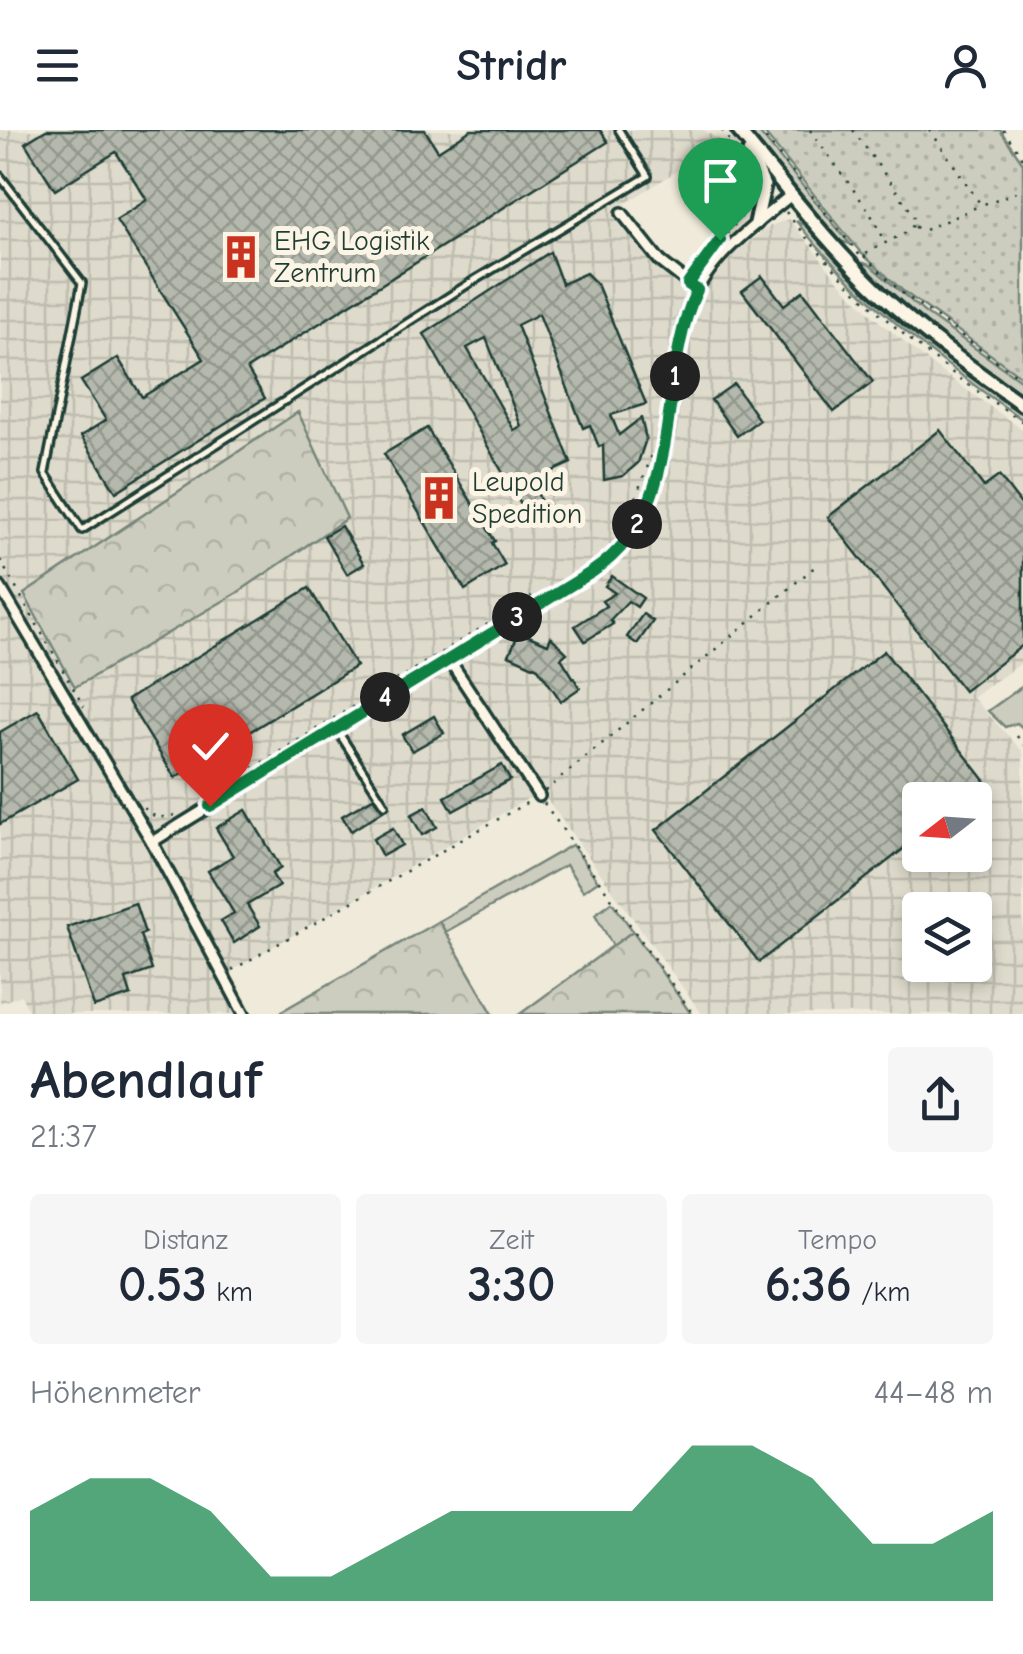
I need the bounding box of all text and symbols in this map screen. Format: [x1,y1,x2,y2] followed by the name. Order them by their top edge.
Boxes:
[30,38,85,93] icon: menu
[938,38,993,93] icon: person
[456,39,567,91] text: Stridr
[678,138,763,241] pin
[693,153,748,208] icon: arrive
[274,225,430,289] place label: EHG Logistik Zentrum
[217,233,265,281] building icon: EHG Logistik Zentrum
[650,351,700,401] pin: 1
[669,360,681,392] text: 1
[472,466,582,530] place label: Leupold Spedition
[415,474,463,522] building icon: Leupold Spedition
[612,499,662,549] pin: 2
[630,508,644,540] text: 2
[492,592,542,642] pin: 3
[510,601,524,633] text: 3
[360,672,410,722] pin: 4
[378,681,392,713] text: 4
[168,704,253,807] pin
[183,719,238,774] icon: check
[902,782,992,872] north arrow
[902,782,992,982] map controls
[902,892,992,982] button: layers
[888,1047,993,1152] button: share
[30,1048,262,1112] text: Abendlauf
[30,1118,97,1155] text: 21:37
[143,1224,228,1256] text: Distanz
[489,1224,534,1256] text: Zeit
[798,1224,877,1256] text: Tempo
[118,1256,207,1314] text: 0.53
[467,1256,556,1314] text: 3:30
[765,1256,852,1314] text: 6:36
[207,1276,253,1308] text: km
[852,1276,910,1308] text: /km
[30,1374,200,1411] text: Höhenmeter
[874,1374,993,1411] text: 44–48 m

